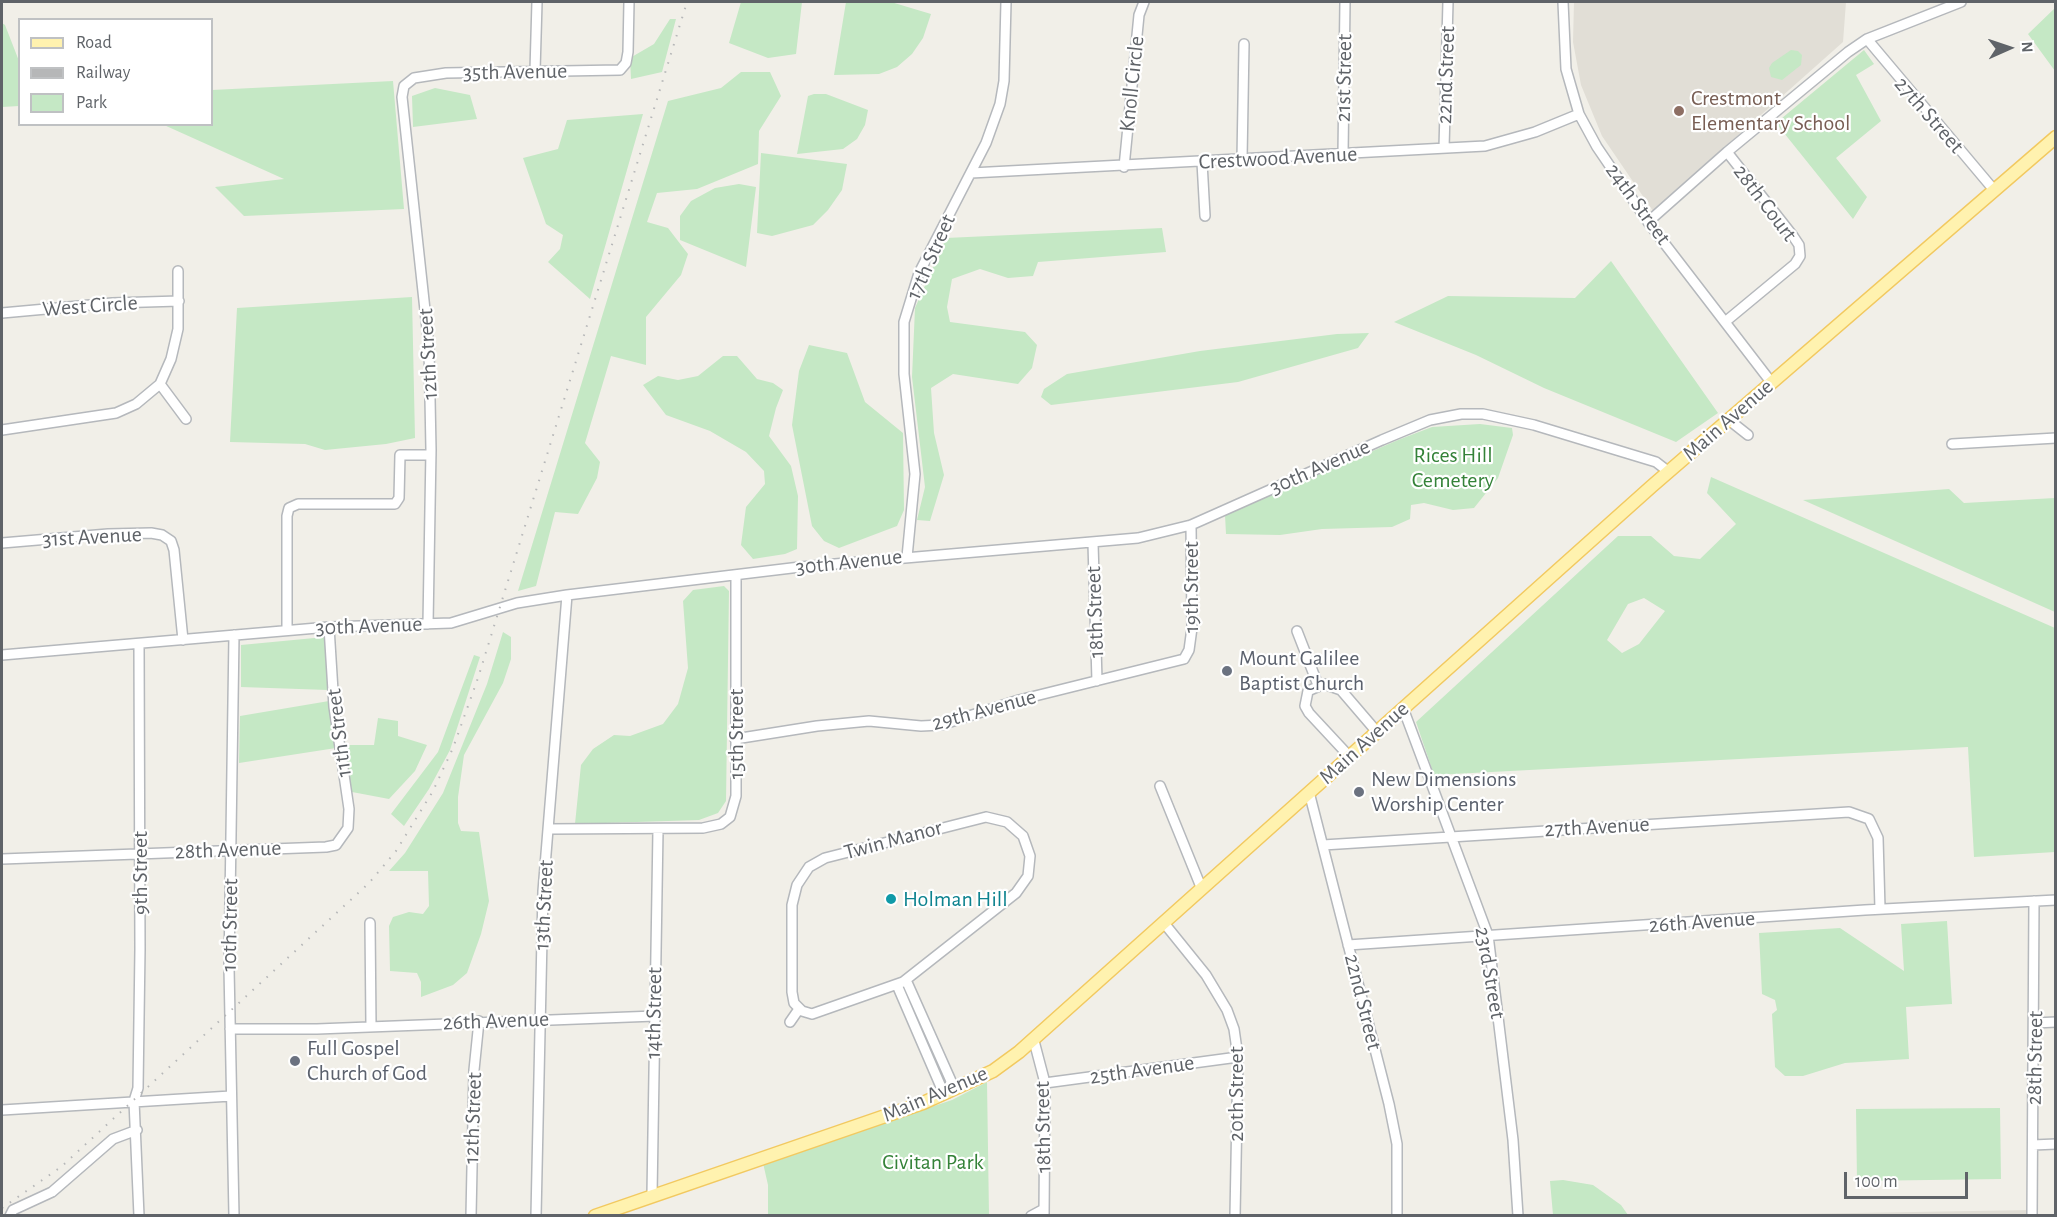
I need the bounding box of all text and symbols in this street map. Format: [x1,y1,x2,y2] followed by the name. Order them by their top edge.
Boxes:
[18,18,213,126] legend
[1979,18,2039,78] north arrow
[1431,25,1461,125] street label: 22nd Street
[76,34,112,52] text: Road
[1330,34,1358,122] street label: 21st Street
[1114,35,1150,133] street label: Knoll Circle
[2019,41,2035,53] text: N
[463,58,567,86] street label: 35th Avenue
[76,64,130,82] text: Railway
[1889,71,1969,159] street label: 27th Street
[1691,85,1850,136] place label: Crestmont Elementary School
[76,94,107,112] text: Park
[1672,104,1686,118] marker: Crestmont Elementary School
[1198,141,1358,175] street label: Crestwood Avenue
[1600,158,1676,250] street label: 24th Street
[1728,159,1802,247] street label: 28th Court
[901,210,961,304] street label: 17th Street
[41,290,139,322] street label: West Circle
[412,308,444,400] street label: 12th Street
[1677,373,1779,467] street label: Main Avenue
[1266,433,1374,501] street label: 30th Avenue
[1412,442,1494,494] park label: Rices Hill Cemetery
[42,521,142,553] street label: 31st Avenue
[1178,541,1204,633] street label: 19th Street
[794,543,904,581] street label: 30th Avenue
[1080,566,1110,658] street label: 18th Street
[315,611,423,641] street label: 30th Avenue
[1239,645,1364,696] place label: Mount Galilee Baptist Church
[1220,664,1234,678] marker: Mount Galilee Baptist Church
[929,683,1039,737] street label: 29th Avenue
[320,687,358,779] street label: 11th Street
[723,689,749,779] street label: 15th Street
[1314,696,1414,790] street label: Main Avenue
[1371,766,1516,818] place label: New Dimensions Worship Center
[1352,785,1366,799] marker: New Dimensions Worship Center
[1544,811,1650,843] street label: 27th Avenue
[841,814,945,866] street label: Twin Manor
[127,831,153,915] street label: 9th Street
[174,835,282,865] street label: 28th Avenue
[528,859,560,951] street label: 13th Street
[216,878,244,972] street label: 10th Street
[903,886,1008,912] place label: Holman Hill
[884,892,898,906] marker: Holman Hill
[1648,905,1756,939] street label: 26th Avenue
[1469,925,1511,1021] street label: 23rd Street
[1338,951,1388,1053] street label: 22nd Street
[640,967,668,1059] street label: 14th Street
[442,1006,550,1036] street label: 26th Avenue
[2021,1011,2049,1105] street label: 28th Street
[307,1035,427,1086] place label: Full Gospel Church of God
[1223,1046,1249,1142] street label: 20th Street
[1088,1050,1196,1090] street label: 25th Avenue
[288,1054,302,1068] marker: Full Gospel Church of God
[878,1060,992,1128] street label: Main Avenue
[458,1072,488,1164] street label: 12th Street
[1029,1081,1057,1173] street label: 18th Street
[882,1149,984,1175] park label: Civitan Park
[1847,1160,1972,1198] scale bar
[1855,1173,1898,1191] text: 100 m

